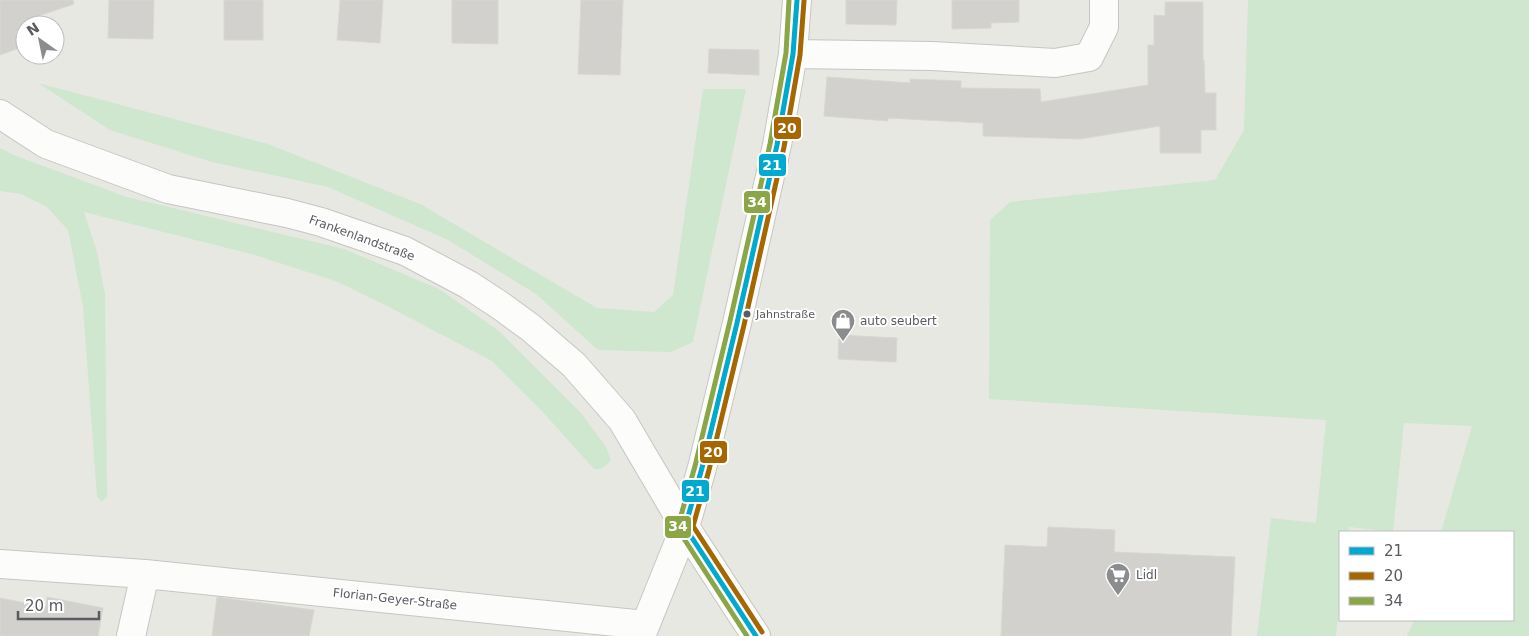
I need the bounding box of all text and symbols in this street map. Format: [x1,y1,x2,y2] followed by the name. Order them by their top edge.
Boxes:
[15,15,65,65] north arrow
[24,19,42,39] text: N
[773,116,802,140] line badge: 20
[777,120,797,136] text: 20
[758,153,787,177] line badge: 21
[762,157,782,173] text: 21
[743,190,771,214] line badge: 34
[747,194,767,210] text: 34
[307,212,417,264] street label: Frankenlandstraße
[755,308,815,321] place label: Jahnstraße
[830,308,856,342] shop icon: auto seubert
[742,309,752,319] marker: Jahnstraße
[860,314,937,328] place label: auto seubert
[699,440,728,464] line badge: 20
[703,444,723,460] text: 20
[681,479,710,503] line badge: 21
[685,483,705,499] text: 21
[664,515,692,539] line badge: 34
[668,518,688,534] text: 34
[1339,531,1514,621] legend
[1384,542,1403,560] text: 21
[1105,562,1131,596] supermarket icon: Lidl
[1384,567,1403,585] text: 20
[1136,568,1157,582] place label: Lidl
[332,586,458,612] street label: Florian-Geyer-Straße
[18,588,99,620] scale bar
[1384,592,1403,610] text: 34
[25,597,63,615] text: 20 m

